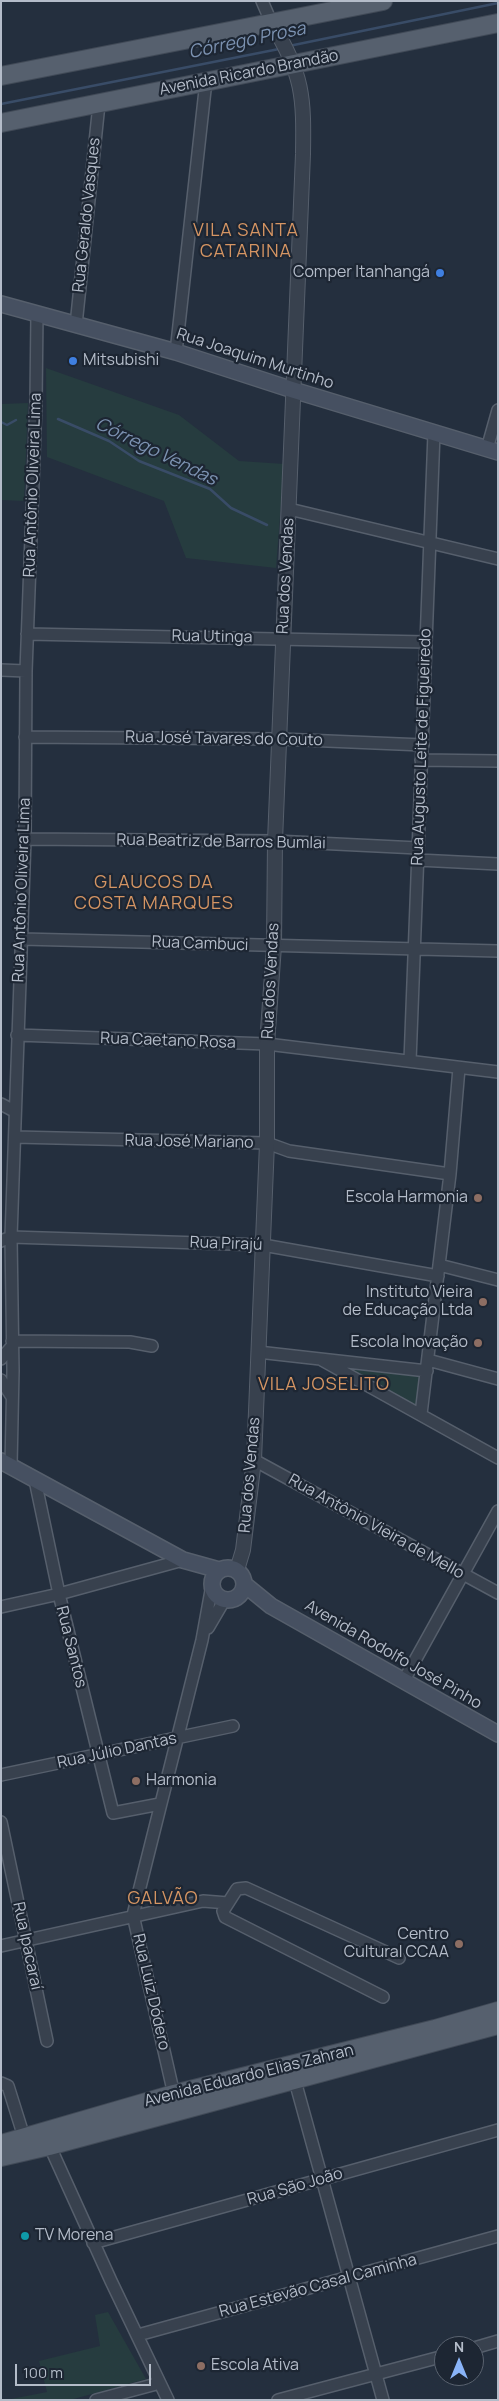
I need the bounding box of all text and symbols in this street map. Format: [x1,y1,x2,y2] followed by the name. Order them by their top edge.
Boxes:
[187,18,307,64] water label: Córrego Prosa
[158,46,340,100] street label: Avenida Ricardo Brandão
[69,137,105,293] street label: Rua Geraldo Vasques
[192,220,300,262] district label: VILA SANTA CATARINA
[293,263,430,283] place label: Comper Itanhangá
[434,267,446,279] marker: Comper Itanhangá
[174,324,336,394] street label: Rua Joaquim Murtinho
[83,351,159,371] place label: Mitsubishi
[67,355,79,367] marker: Mitsubishi
[20,392,46,578] street label: Rua Antônio Oliveira Lima
[92,413,220,491] water label: Córrego Vendas
[273,517,299,635] street label: Rua dos Vendas
[171,627,253,647] street label: Rua Utinga
[408,628,436,866] street label: Rua Augusto Leite de Figueiredo
[125,728,323,750] street label: Rua José Tavares do Couto
[9,797,35,983] street label: Rua Antônio Oliveira Lima
[116,831,326,853] street label: Rua Beatriz de Barros Bumlai
[72,872,236,914] district label: GLAUCOS DA COSTA MARQUES
[258,922,284,1040] street label: Rua dos Vendas
[151,933,249,955] street label: Rua Cambuci
[100,1029,236,1053] street label: Rua Caetano Rosa
[124,1131,254,1153] street label: Rua José Mariano
[346,1188,468,1208] place label: Escola Harmonia
[472,1192,484,1204] marker: Escola Harmonia
[189,1233,263,1255] street label: Rua Pirajú
[343,1283,473,1321] place label: Instituto Vieira de Educação Ltda
[477,1296,489,1308] marker: Instituto Vieira de Educação Ltda
[351,1333,468,1353] place label: Escola Inovação
[472,1337,484,1349] marker: Escola Inovação
[256,1374,392,1396] district label: VILA JOSELITO
[235,1416,265,1534] street label: Rua dos Vendas
[285,1471,467,1583] street label: Rua Antônio Vieira de Mello
[301,1596,485,1714] street label: Avenida Rodolfo José Pinho
[52,1604,90,1690] street label: Rua Santos
[56,1729,178,1773] street label: Rua Júlio Dantas
[146,1771,217,1791] place label: Harmonia
[130,1775,142,1787] marker: Harmonia
[127,1888,199,1910] district label: GALVÃO
[8,1900,46,1992] street label: Rua Ipacaraí
[344,1925,449,1963] place label: Centro Cultural CCAA
[128,1932,174,2052] street label: Rua Luiz Dódero
[453,1938,465,1950] marker: Centro Cultural CCAA
[142,2041,356,2111] street label: Avenida Eduardo Elias Zahran
[245,2164,345,2210] street label: Rua São João
[35,2226,113,2246] place label: TV Morena
[19,2230,31,2242] marker: TV Morena
[217,2250,419,2322] street label: Rua Estevão Casal Caminha
[434,2336,484,2386] north arrow
[454,2337,464,2356] text: N
[18,2354,154,2386] scale bar
[211,2356,299,2376] place label: Escola Ativa
[195,2360,207,2372] marker: Escola Ativa
[23,2362,63,2383] text: 100 m

